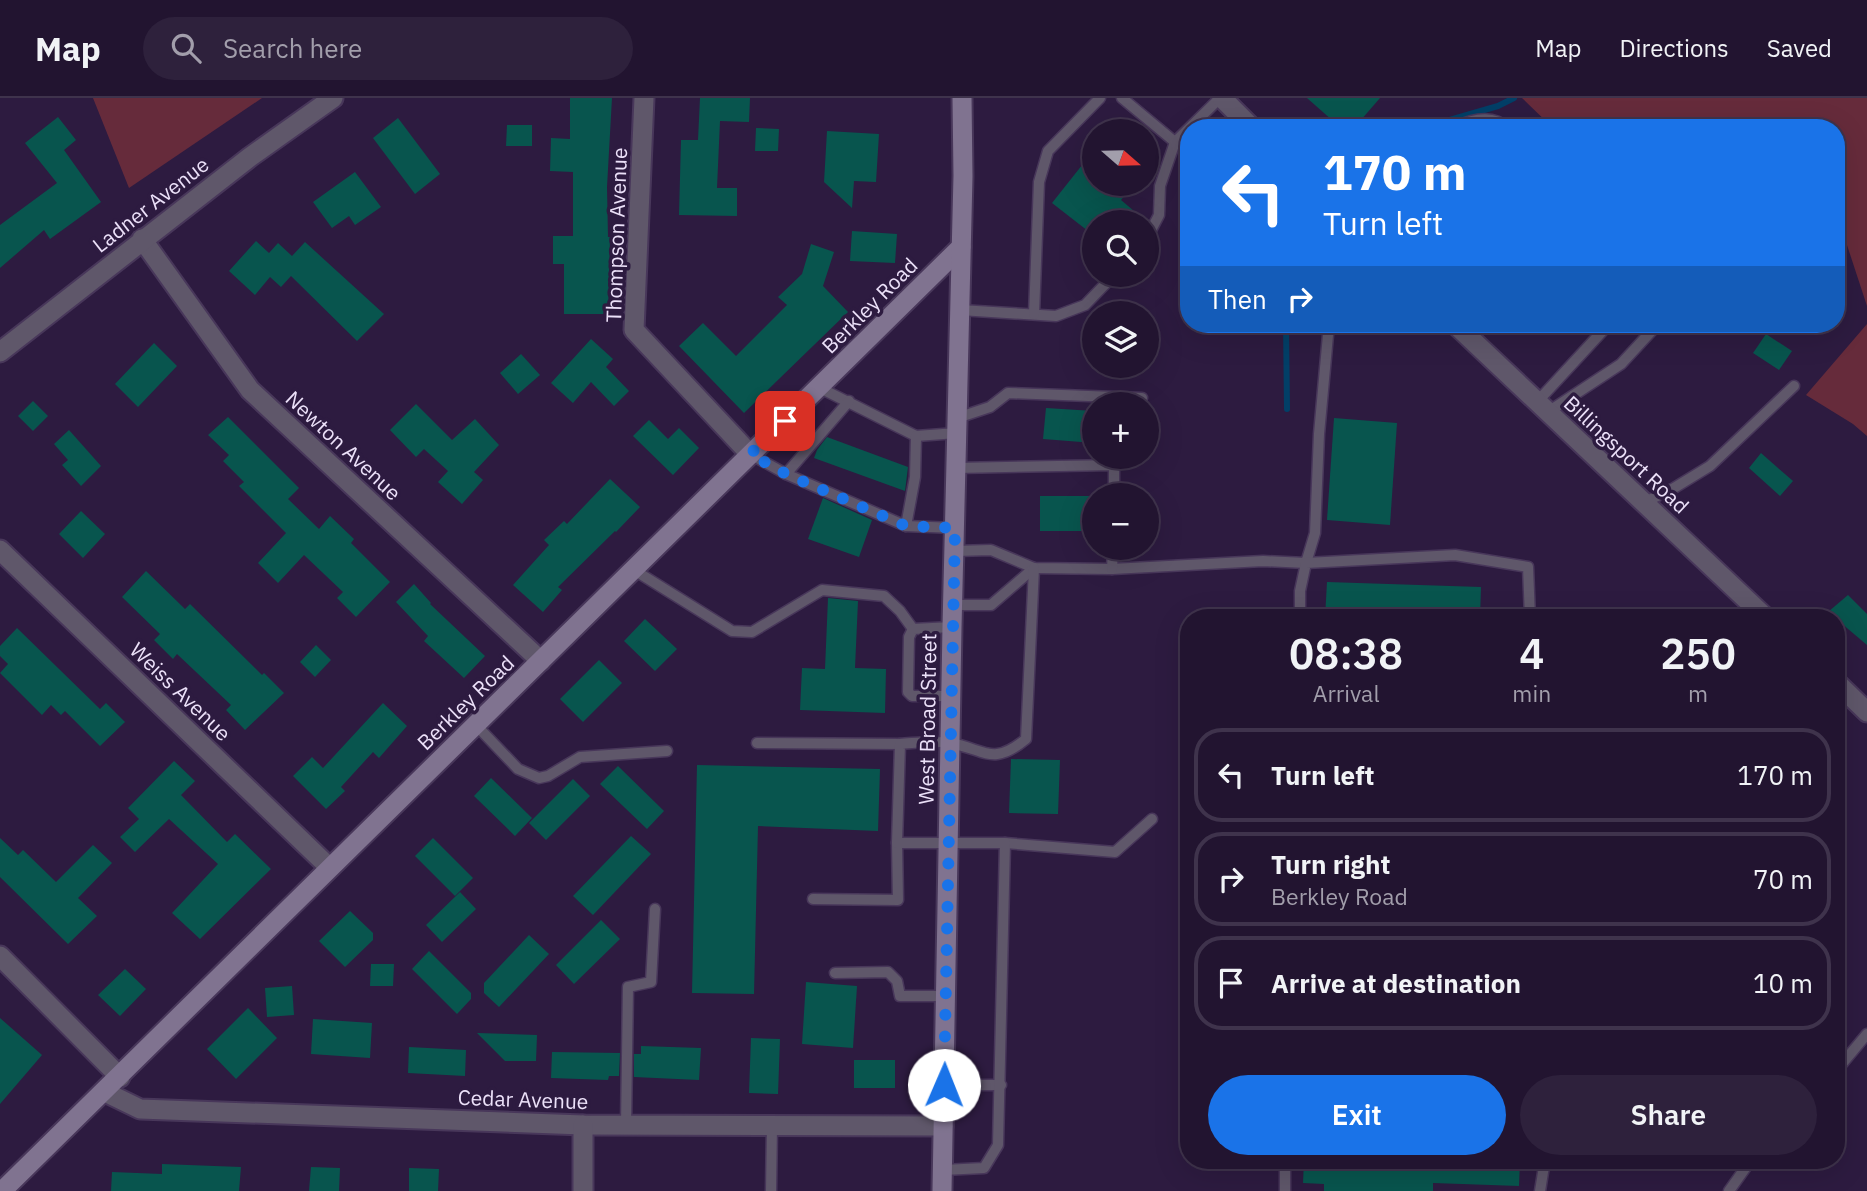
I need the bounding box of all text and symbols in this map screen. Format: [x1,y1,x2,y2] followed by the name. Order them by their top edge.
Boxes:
[143,17,633,80] search box
[35,27,101,70] text: Map
[167,29,205,67] icon: search
[223,31,362,65] text: Search here
[1535,32,1581,64] text: Map
[1619,32,1729,64] text: Directions
[1767,32,1832,64] text: Saved
[1082,119,1158,196] north arrow
[1082,119,1159,560] map controls
[1323,140,1467,203] text: 170 m
[599,147,633,323] street label: Thompson Avenue
[1208,147,1299,238] icon: left
[87,150,214,258] street label: Ladner Avenue
[1323,202,1443,244] text: Turn left
[1082,210,1159,287] button: search
[815,251,923,359] street label: Berkley Road
[1281,280,1319,318] icon: right
[1208,282,1267,316] text: Then
[1082,301,1159,378] button: layers
[280,384,408,506] street label: Newton Avenue
[1558,389,1695,519] street label: Billingsport Road
[755,391,815,451] pin
[1082,392,1159,469] button: +
[766,402,804,440] icon: arrive
[1082,483,1159,560] button: −
[1289,626,1403,681] text: 08:38
[1519,626,1544,681] text: 4
[1660,626,1736,681] text: 250
[912,633,942,805] street label: West Broad Street
[124,636,237,747] street label: Weiss Avenue
[411,649,520,756] street label: Berkley Road
[1313,678,1380,708] text: Arrival
[1512,678,1551,708] text: min
[1688,678,1708,708] text: m
[1212,756,1250,794] icon: left
[1271,758,1374,792] text: Turn left
[1737,758,1813,792] text: 170 m
[1271,847,1390,881] text: Turn right
[1212,860,1250,898] icon: right
[1753,862,1813,896] text: 70 m
[1271,881,1408,911] text: Berkley Road
[1212,964,1250,1002] icon: arrive
[1271,966,1521,1000] text: Arrive at destination
[1753,966,1813,1000] text: 10 m
[907,1048,981,1122] position arrow
[1208,1075,1506,1155] button: Exit
[1520,1075,1817,1155] button: Share
[457,1083,589,1115] street label: Cedar Avenue

